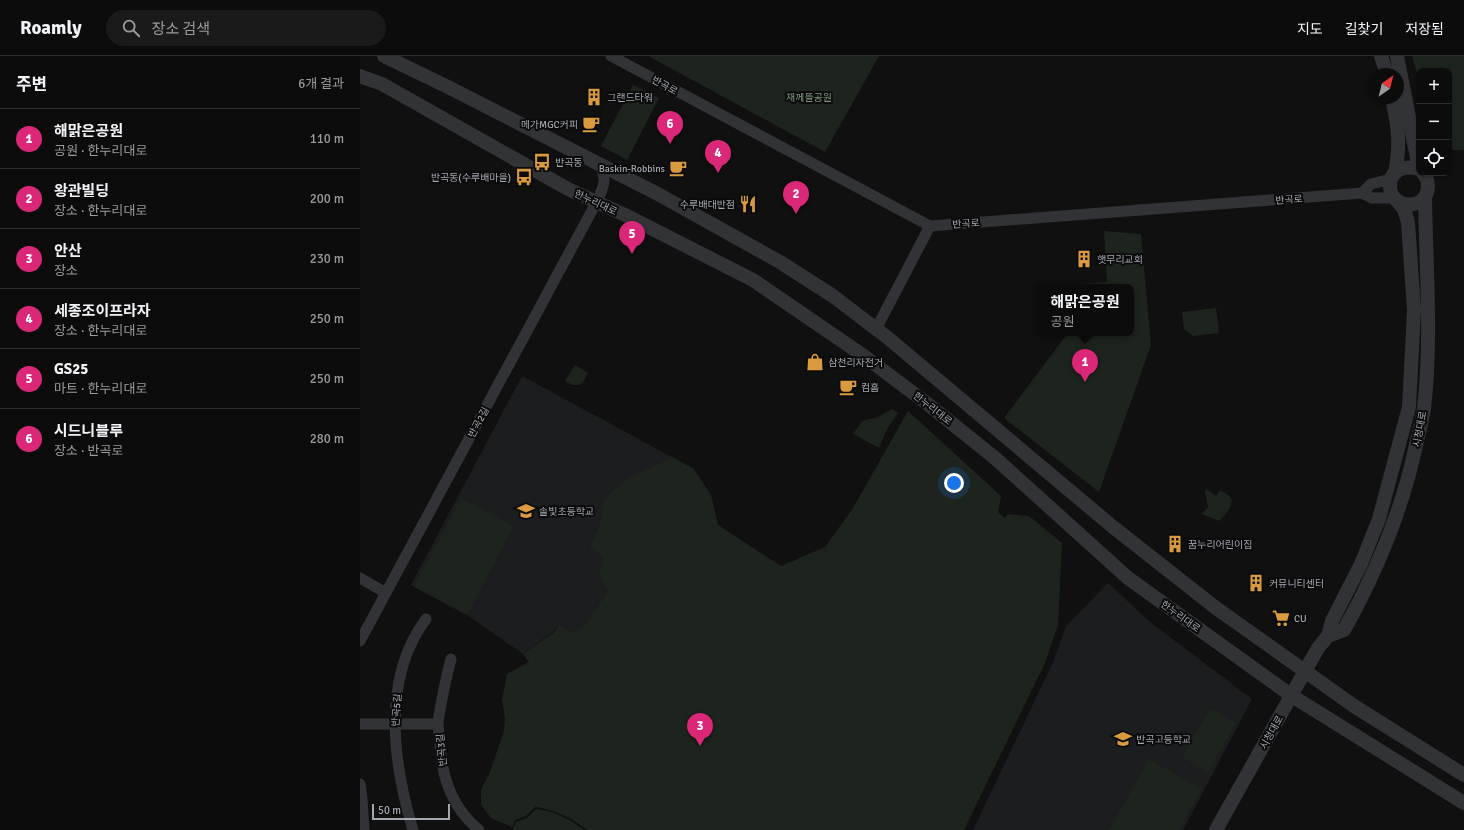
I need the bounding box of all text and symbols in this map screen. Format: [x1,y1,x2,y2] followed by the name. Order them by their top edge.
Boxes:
[106,10,386,46] search box
[20,16,82,40] text: Roamly
[120,17,142,39] icon: search
[152,20,210,38] text: 장소 검색
[1297,21,1323,38] text: 지도
[1345,21,1383,38] text: 길찾기
[1405,21,1444,38] text: 저장됨
[1368,68,1404,104] north arrow
[1416,68,1452,176] map controls
[1416,68,1452,104] button: +
[16,74,47,95] text: 주변
[650,74,680,98] street label: 반곡로
[298,76,344,92] text: 6개 결과
[584,87,604,107] building icon: 그랜드타워
[607,92,653,104] place label: 그랜드타워
[786,92,832,104] park label: 재께뜰공원
[1416,104,1452,140] button: −
[657,111,683,144] pin: 6
[581,114,601,134] cafe icon: 메가MGC커피
[521,119,578,131] place label: 메가MGC커피
[54,122,123,140] text: 해맑은공원
[25,131,33,147] text: 1
[310,131,344,147] text: 110 m
[705,140,731,173] pin: 4
[1416,140,1452,176] button: locate
[54,143,147,159] text: 공원 · 한누리대로
[532,152,552,172] bus stop icon: 반곡동
[555,157,583,169] place label: 반곡동
[668,158,688,178] cafe icon: Baskin-Robbins
[599,163,666,175] place label: Baskin-Robbins
[514,167,534,187] bus stop icon: 반곡동(수루배마을)
[431,172,511,184] place label: 반곡동(수루배마을)
[783,181,809,214] pin: 2
[54,182,109,200] text: 왕관빌딩
[572,188,619,218] street label: 한누리대로
[25,191,33,207] text: 2
[310,191,344,207] text: 200 m
[1275,193,1303,207] street label: 반곡로
[738,194,758,214] restaurant icon: 수루배대반점
[680,199,735,211] place label: 수루배대반점
[54,203,147,219] text: 장소 · 한누리대로
[952,217,980,231] street label: 반곡로
[619,221,645,254] pin: 5
[54,242,82,260] text: 안산
[1074,249,1094,269] building icon: 햇무리교회
[25,251,33,267] text: 3
[310,251,344,267] text: 230 m
[1097,254,1143,266] place label: 햇무리교회
[54,263,78,279] text: 장소
[1036,284,1134,336] popup
[1050,293,1120,311] text: 해맑은공원
[54,302,151,320] text: 세종조이프라자
[25,311,33,327] text: 4
[310,311,344,327] text: 250 m
[1050,314,1074,330] text: 공원
[54,323,147,339] text: 장소 · 한누리대로
[1072,349,1098,382] pin: 1
[805,352,825,372] shop icon: 삼천리자전거
[828,357,883,369] place label: 삼천리자전거
[54,360,88,378] text: GS25
[25,371,33,387] text: 5
[310,371,344,387] text: 250 m
[838,377,858,397] cafe icon: 컴홈
[54,381,147,397] text: 마트 · 한누리대로
[861,382,879,394] place label: 컴홈
[911,390,954,428] street label: 한누리대로
[466,405,492,440] street label: 반곡2길
[1411,410,1429,448] street label: 시청대로
[54,422,123,440] text: 시드니블루
[25,431,33,447] text: 6
[310,431,344,447] text: 280 m
[54,443,123,459] text: 장소 · 반곡로
[944,473,964,493] your location
[516,501,536,521] school or university icon: 솔빛초등학교
[539,506,594,518] place label: 솔빛초등학교
[1165,534,1185,554] building icon: 꿈누리어린이집
[1188,539,1252,551] place label: 꿈누리어린이집
[1246,573,1266,593] building icon: 커뮤니티센터
[1269,578,1324,590] place label: 커뮤니티센터
[1158,598,1203,635] street label: 한누리대로
[1271,608,1291,628] supermarket icon: CU
[1294,613,1307,625] place label: CU
[390,693,404,727] street label: 반곡5길
[687,713,713,746] pin: 3
[1258,713,1286,751] street label: 시청대로
[1113,729,1133,749] school or university icon: 반곡고등학교
[435,733,449,767] street label: 반곡3길
[1136,734,1191,746] place label: 반곡고등학교
[372,802,450,821] scale bar
[378,804,401,817] text: 50 m

